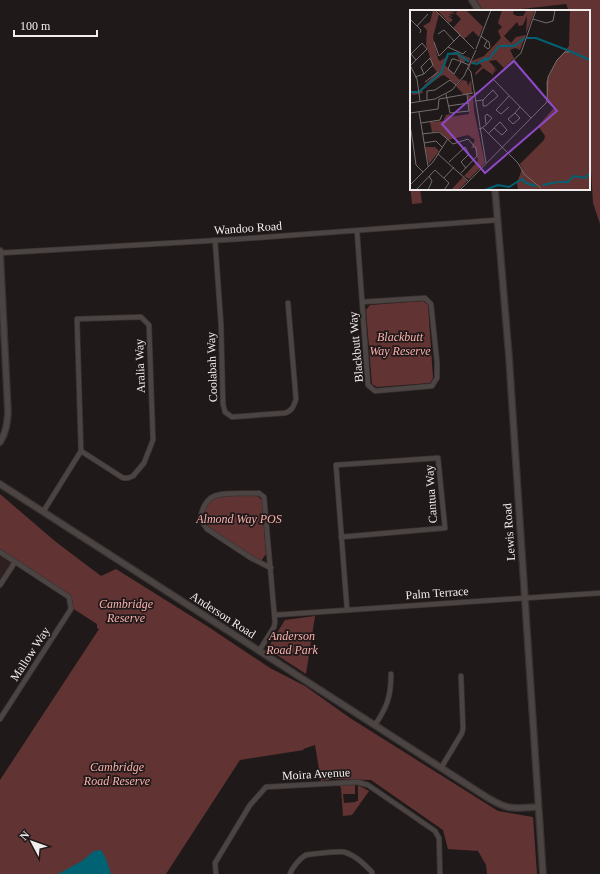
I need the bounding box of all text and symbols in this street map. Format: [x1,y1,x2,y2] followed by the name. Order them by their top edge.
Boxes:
[410,10,590,190] inset map
[14,12,97,38] scale bar
[20,19,51,33] text: 100 m
[214,219,282,237] street label: Wandoo Road
[346,311,366,383] street label: Blackbutt Way
[369,330,431,358] park label: Blackbutt Way Reserve
[204,332,220,402] street label: Coolabah Way
[132,339,148,393] street label: Aralia Way
[422,464,440,524] street label: Cantua Way
[500,503,518,561] street label: Lewis Road
[195,512,282,526] park label: Almond Way POS
[405,584,469,602] street label: Palm Terrace
[188,589,258,641] street label: Anderson Road
[99,597,154,625] park label: Cambridge Reserve
[7,624,53,684] street label: Mallow Way
[265,629,319,657] park label: Anderson Road Park
[83,760,151,788] park label: Cambridge Road Reserve
[282,765,350,783] street label: Moira Avenue
[12,822,52,862] north arrow
[17,828,32,842] text: N

